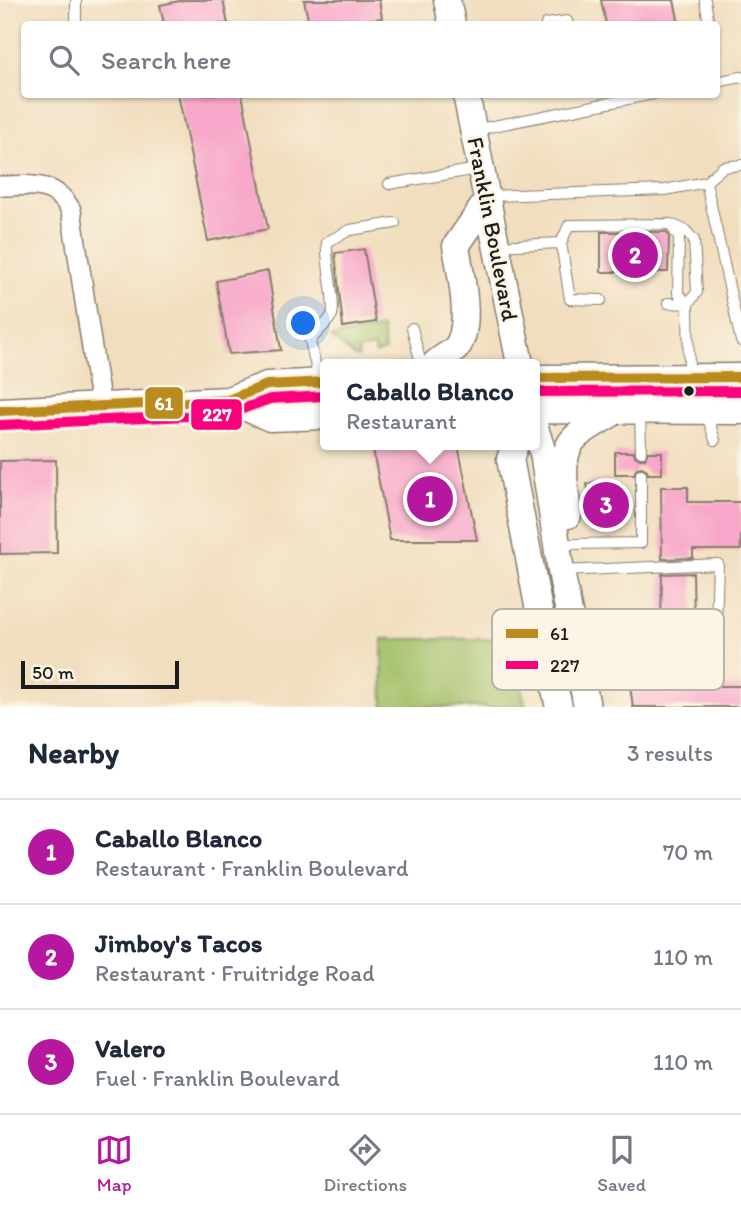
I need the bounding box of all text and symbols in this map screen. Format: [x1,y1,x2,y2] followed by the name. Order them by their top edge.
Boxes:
[21,21,720,98] search box
[45,41,83,79] icon: search
[101,44,231,76] text: Search here
[461,134,525,324] street label: Franklin Boulevard
[612,229,658,281] pin: 2
[286,306,320,340] your location
[320,359,540,450] popup
[346,375,514,407] text: Caballo Blanco
[682,384,696,398] unlabelled marker
[144,386,184,420] line badge: 61
[155,392,174,415] text: 61
[190,398,243,431] line badge: 227
[202,403,232,426] text: 227
[346,407,457,435] text: Restaurant
[407,473,453,525] pin: 1
[583,479,629,531] pin: 3
[492,609,724,690] legend
[550,622,569,645] text: 61
[550,654,579,677] text: 227
[21,658,178,690] scale bar
[32,661,74,684] text: 50 m
[28,734,119,771] text: Nearby
[627,739,713,767] text: 3 results
[95,822,262,854] text: Caballo Blanco
[46,838,56,866] text: 1
[663,838,713,866] text: 70 m
[95,854,408,882] text: Restaurant · Franklin Boulevard
[95,927,263,959] text: Jimboy's Tacos
[45,943,57,971] text: 2
[653,943,713,971] text: 110 m
[95,959,375,987] text: Restaurant · Fruitridge Road
[95,1032,166,1064] text: Valero
[45,1048,57,1076] text: 3
[653,1048,713,1076] text: 110 m
[95,1064,340,1092] text: Fuel · Franklin Boulevard
[95,1131,133,1196] tab: Map
[323,1131,407,1196] tab: Directions
[597,1131,646,1196] tab: Saved

